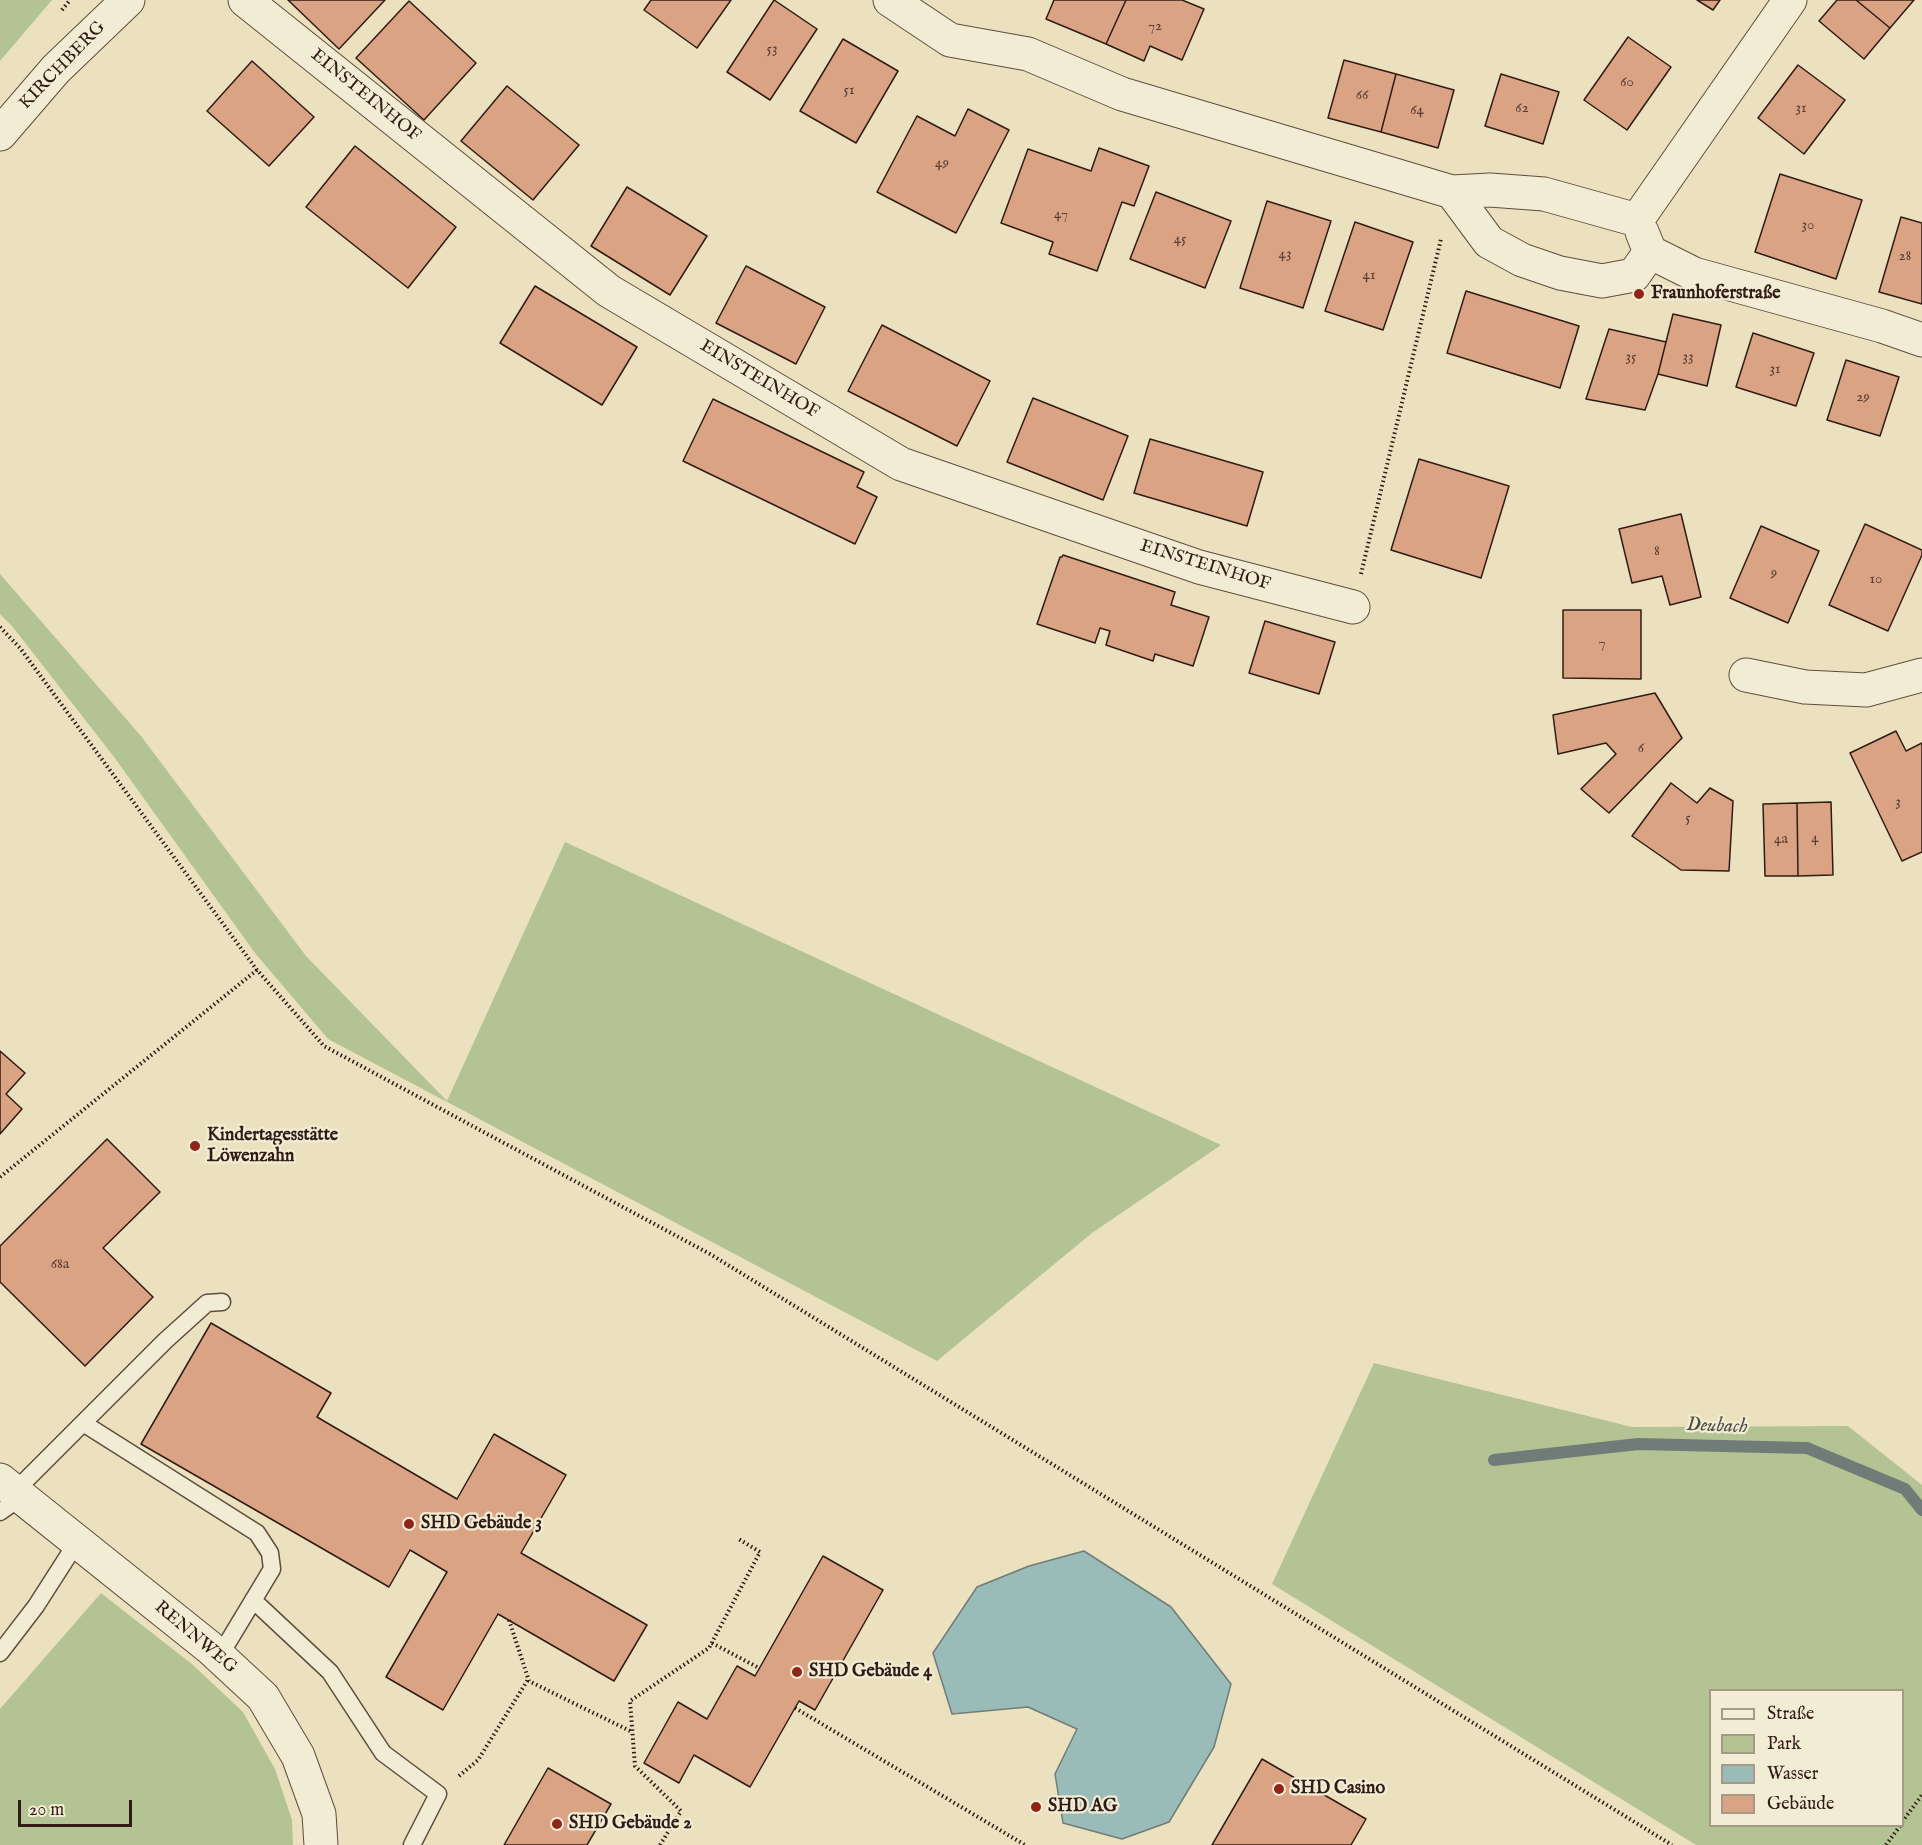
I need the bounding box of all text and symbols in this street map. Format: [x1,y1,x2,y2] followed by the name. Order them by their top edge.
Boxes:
[16,17,110,115] street label: KIRCHBERG
[1148,18,1162,36] house number: 72
[766,41,778,59] house number: 53
[306,45,424,147] street label: EINSTEINHOF
[1620,74,1634,92] house number: 60
[843,82,855,100] house number: 51
[1356,87,1368,105] house number: 66
[1515,100,1529,118] house number: 62
[1795,100,1807,118] house number: 31
[1410,102,1424,120] house number: 64
[935,155,949,173] house number: 49
[1054,206,1068,224] house number: 47
[1802,217,1814,235] house number: 30
[1174,231,1186,249] house number: 45
[1279,246,1291,264] house number: 43
[1899,248,1911,266] house number: 28
[1363,267,1375,285] house number: 41
[1651,283,1780,305] place label: Fraunhoferstraße
[1632,287,1646,301] marker: Fraunhoferstraße
[696,336,822,424] street label: EINSTEINHOF
[1625,349,1637,367] house number: 35
[1682,349,1694,367] house number: 33
[1769,361,1781,379] house number: 31
[1856,389,1870,407] house number: 29
[1137,536,1273,596] street label: EINSTEINHOF
[1654,543,1660,561] house number: 8
[1771,565,1777,583] house number: 9
[1870,571,1882,589] house number: 10
[1598,635,1606,653] house number: 7
[1638,740,1644,758] house number: 6
[1895,794,1901,812] house number: 3
[1685,810,1691,828] house number: 5
[1811,830,1819,848] house number: 4
[1774,831,1788,849] house number: 4a
[207,1125,338,1168] place label: Kindertagesstätte Löwenzahn
[188,1139,202,1153] marker: Kindertagesstätte Löwenzahn
[51,1256,69,1274] house number: 68a
[1686,1414,1748,1440] water label: Deubach
[421,1513,542,1535] place label: SHD Gebäude 3
[402,1517,416,1531] marker: SHD Gebäude 3
[149,1597,241,1679] street label: RENNWEG
[809,1661,932,1683] place label: SHD Gebäude 4
[790,1665,804,1679] marker: SHD Gebäude 4
[1709,1689,1904,1827] legend
[1767,1703,1814,1726] text: Straße
[1767,1733,1801,1756] text: Park
[1767,1763,1818,1786] text: Wasser
[1291,1778,1385,1800] place label: SHD Casino
[1272,1782,1286,1796] marker: SHD Casino
[21,1788,135,1826] scale bar
[1767,1793,1834,1816] text: Gebäude
[1048,1796,1117,1818] place label: SHD AG
[29,1799,64,1822] text: 20 m
[1029,1800,1043,1814] marker: SHD AG
[569,1813,692,1835] place label: SHD Gebäude 2
[550,1817,564,1831] marker: SHD Gebäude 2

